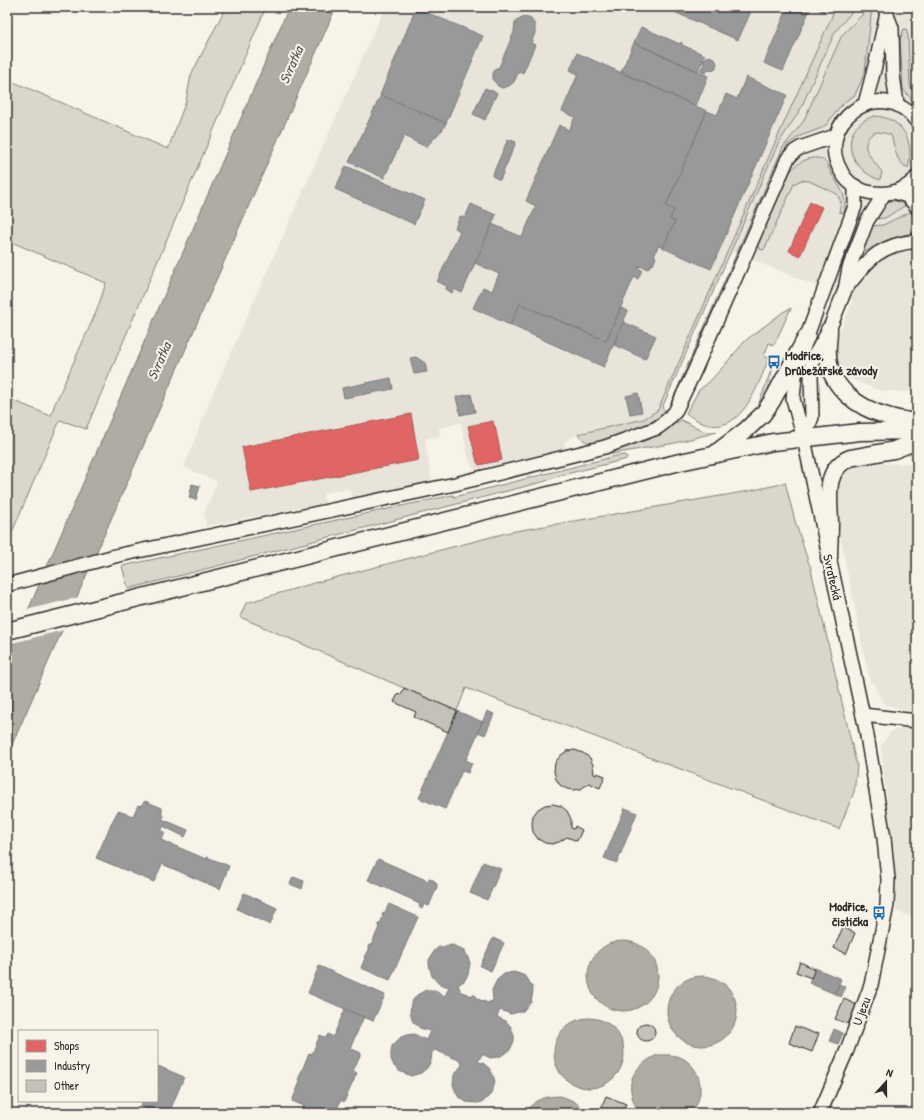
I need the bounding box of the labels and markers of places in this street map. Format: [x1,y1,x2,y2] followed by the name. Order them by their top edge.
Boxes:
[785,346,878,380] place label: Modřice, Drůbežářské závody
[766,354,782,370] bus stop icon: Modřice, Drůbežářské závody
[829,897,869,930] place label: Modřice, čistička
[871,905,887,921] bus stop icon: Modřice, čistička

